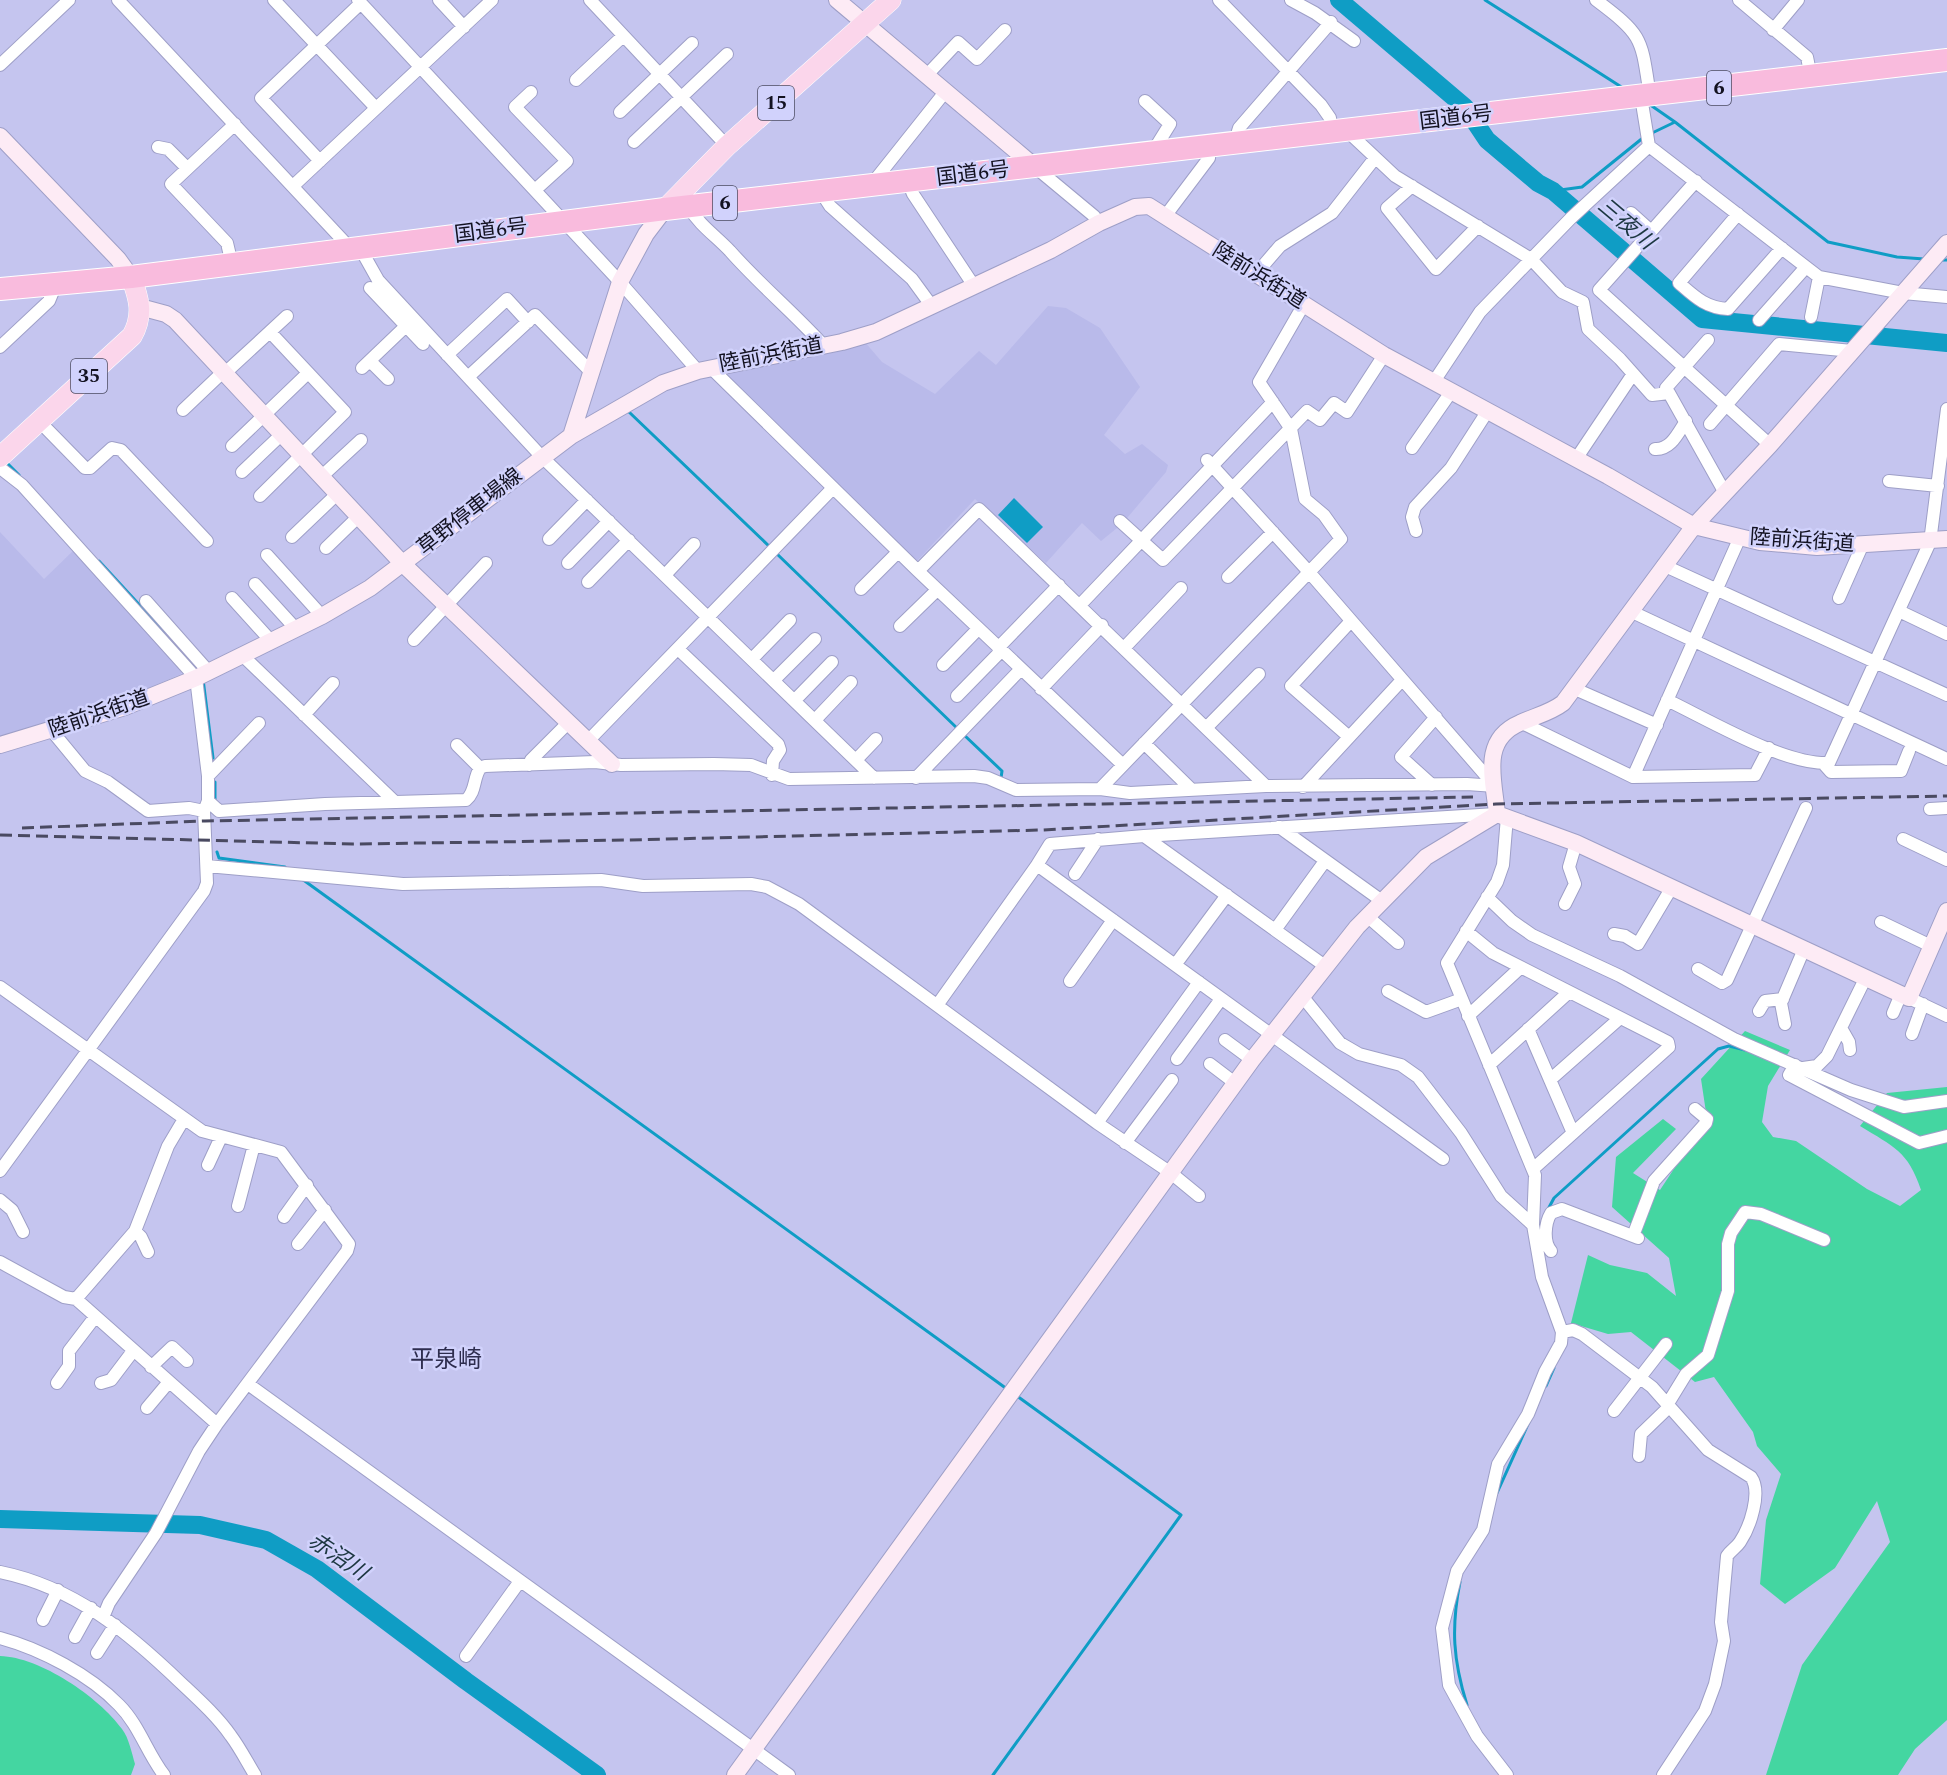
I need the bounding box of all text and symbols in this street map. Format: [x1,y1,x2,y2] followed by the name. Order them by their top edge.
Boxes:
[1707,71,1731,105] road number: 6
[758,86,794,120] road number: 15
[1418,98,1494,138] street label: 国道6号
[935,154,1011,194] street label: 国道6号
[713,186,737,220] road number: 6
[1590,190,1663,259] water label: 三夜川
[453,211,529,251] street label: 国道6号
[1206,235,1312,317] street label: 陸前浜街道
[716,329,826,381] street label: 陸前浜街道
[71,359,107,393] road number: 35
[411,461,529,563] street label: 草野停車場線
[1749,521,1855,561] street label: 陸前浜街道
[44,682,154,746] street label: 陸前浜街道
[410,1342,482,1378] district label: 平泉崎
[301,1525,376,1590] water label: 赤沼川

